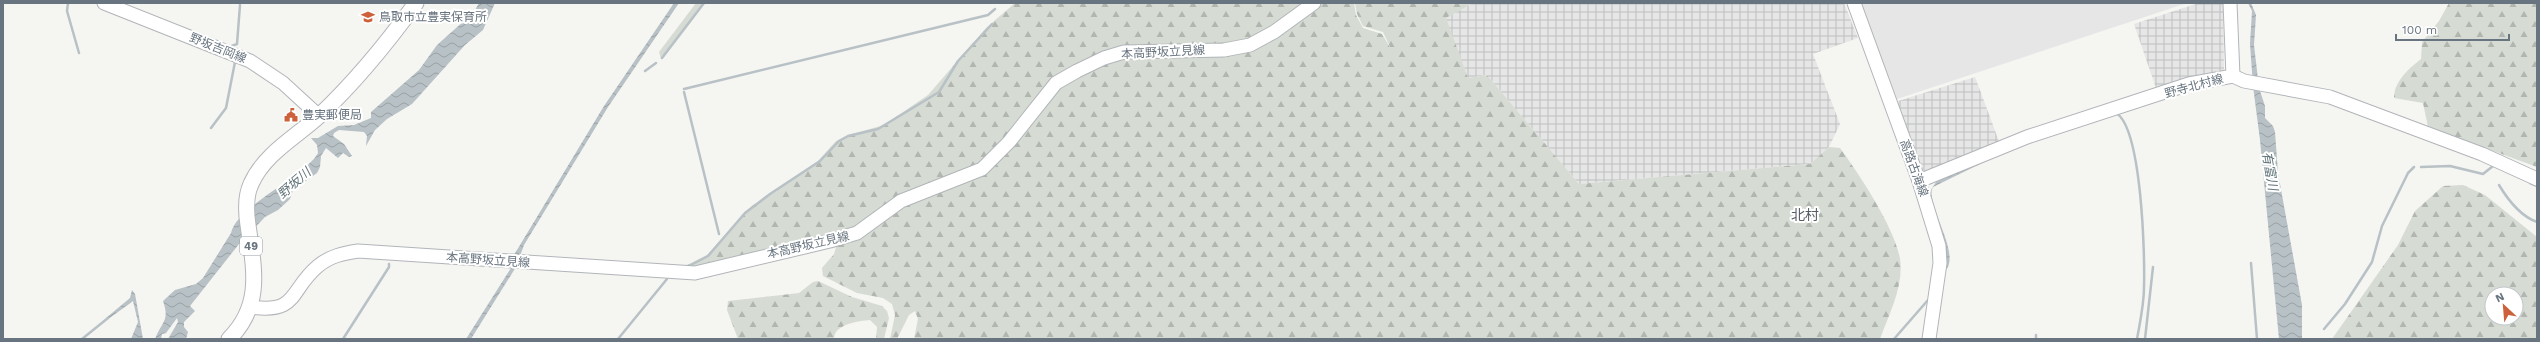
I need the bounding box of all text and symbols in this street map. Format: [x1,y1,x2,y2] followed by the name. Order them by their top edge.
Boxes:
[360,9,376,25] school or university icon: 鳥取市立豊実保育所
[379,10,487,24] place label: 鳥取市立豊実保育所
[2396,16,2509,42] scale bar
[2402,23,2437,37] text: 100 m
[188,30,248,66] street label: 野坂吉岡線
[1121,43,1205,61] street label: 本高野坂立見線
[2163,71,2225,101] street label: 野寺北村線
[283,107,299,123] public building icon: 豊実郵便局
[302,108,362,122] place label: 豊実郵便局
[1897,137,1931,199] street label: 高路古海線
[2259,150,2281,193] water label: 有富川
[274,163,315,201] water label: 野坂川
[1791,207,1819,223] district label: 北村
[765,229,851,261] street label: 本高野坂立見線
[240,237,262,255] road number: 49
[446,250,530,270] street label: 本高野坂立見線
[2484,286,2524,326] north arrow
[2493,290,2506,305] text: N

